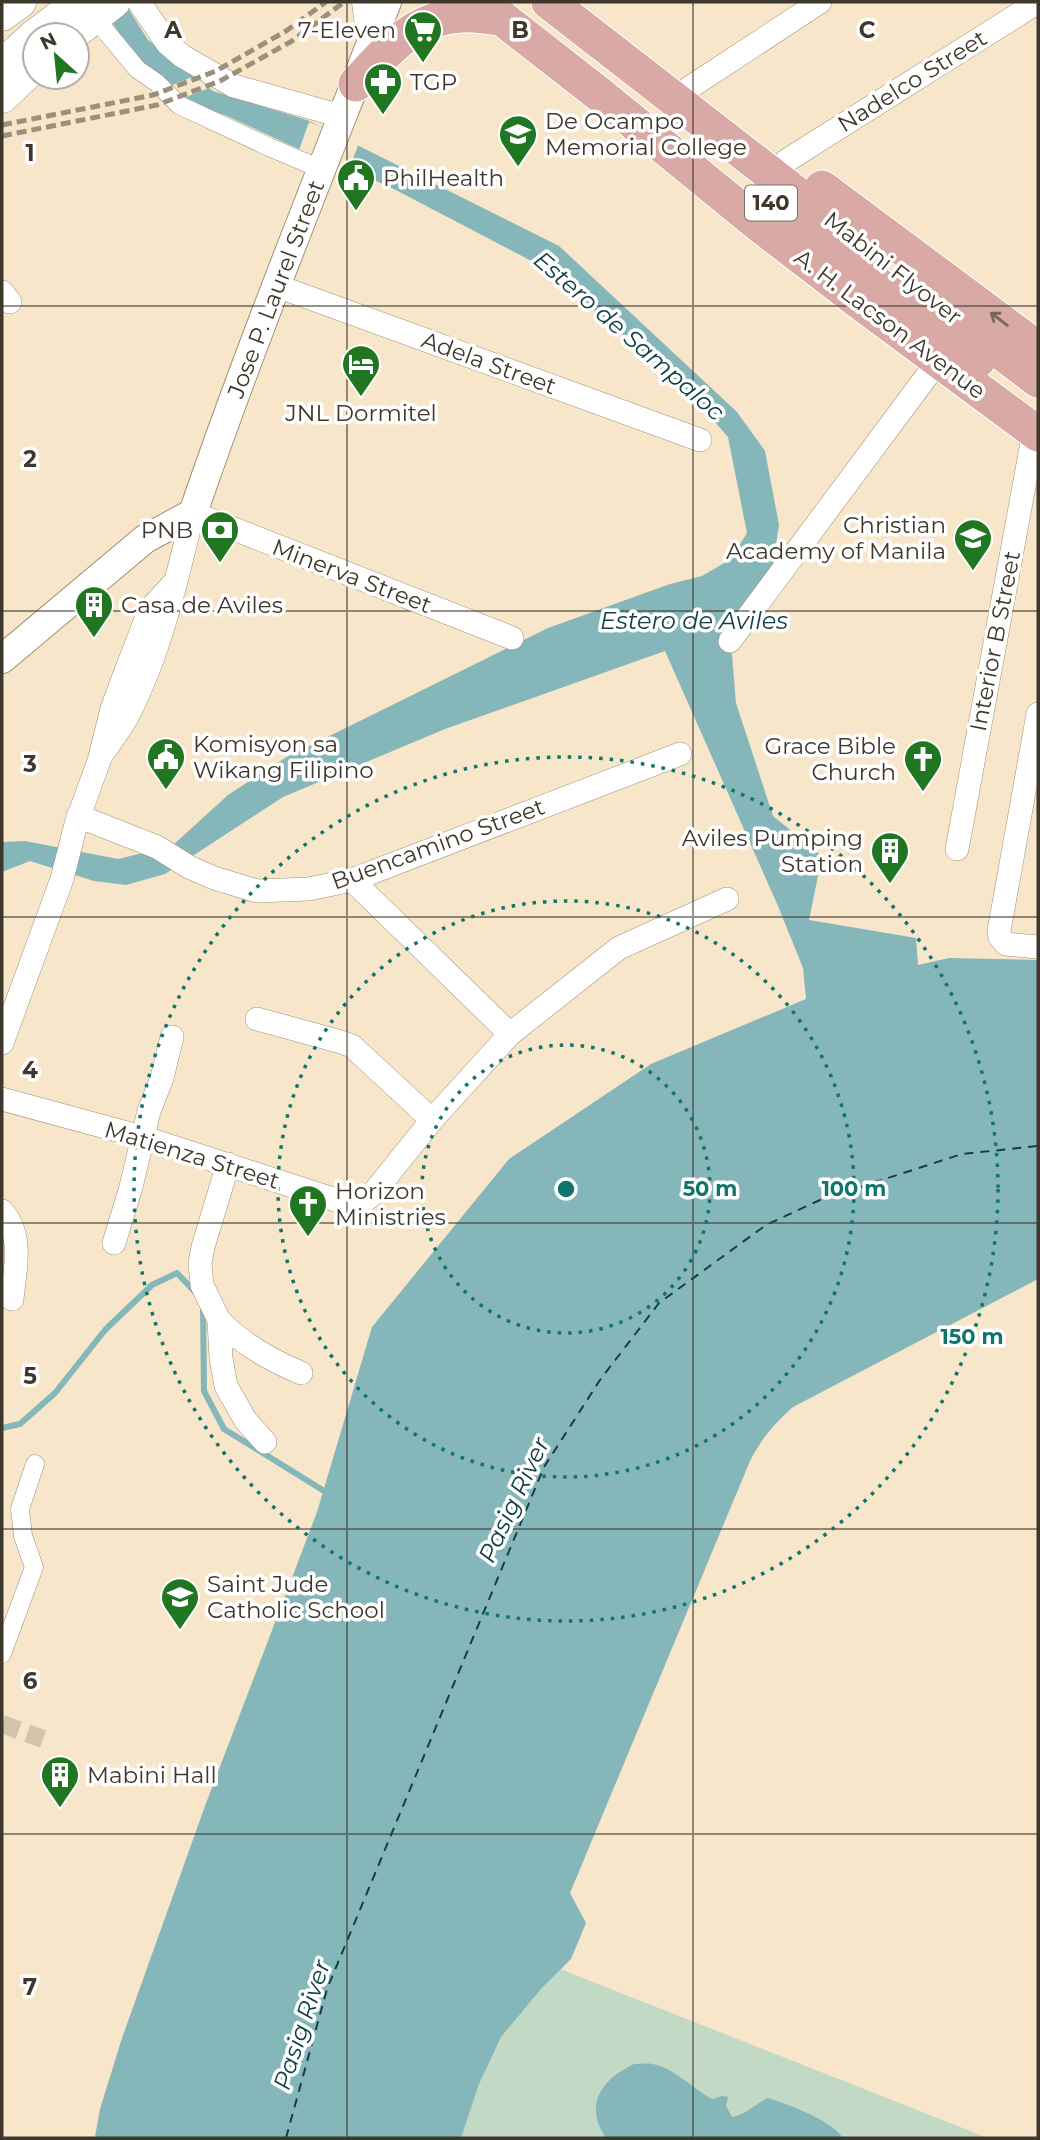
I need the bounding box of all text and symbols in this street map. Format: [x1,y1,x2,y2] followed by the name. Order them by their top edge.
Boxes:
[402,9,444,64] supermarket icon: 7-Eleven
[163,16,182,44] text: A
[298,16,396,44] place label: 7-Eleven
[511,16,529,44] text: B
[859,16,876,44] text: C
[21,21,91,91] north arrow
[832,24,992,138] street label: Nadelco Street
[36,28,61,55] text: N
[362,61,404,116] pharmacy icon: TGP
[410,68,457,96] place label: TGP
[545,107,747,161] place label: De Ocampo Memorial College
[497,113,539,168] school or university icon: De Ocampo Memorial College
[25,139,35,167] text: 1
[335,157,377,212] public building icon: PhilHealth
[383,164,504,192] place label: PhilHealth
[221,176,330,403] street label: Jose P. Laurel Street
[745,186,797,220] road number: 140
[819,206,967,330] street label: Mabini Flyover
[789,243,991,405] street label: A. H. Lacson Avenue
[528,245,731,427] water label: Estero de Sampaloc
[990,312,1009,326] one-way arrow
[418,326,560,400] street label: Adela Street
[340,343,382,398] hotel icon: JNL Dormitel
[284,399,437,427] place label: JNL Dormitel
[23,445,37,473] text: 2
[199,509,241,564] bank icon: PNB
[726,511,946,565] place label: Christian Academy of Manila
[141,516,193,544] place label: PNB
[952,517,994,572] school or university icon: Christian Academy of Manila
[268,533,436,619] street label: Minerva Street
[964,548,1026,734] street label: Interior B Street
[73,584,115,639] building icon: Casa de Aviles
[121,591,283,619] place label: Casa de Aviles
[600,606,788,635] water label: Estero de Aviles
[193,730,374,784] place label: Komisyon sa Wikang Filipino
[764,732,896,786] place label: Grace Bible Church
[145,736,187,791] public building icon: Komisyon sa Wikang Filipino
[902,738,944,793] church icon: Grace Bible Church
[22,750,37,778] text: 3
[328,792,548,896] street label: Buencamino Street
[682,824,863,878] place label: Aviles Pumping Station
[869,830,911,885] building icon: Aviles Pumping Station
[22,1056,38,1084] text: 4
[101,1115,283,1195] street label: Matienza Street
[683,1176,737,1201] text: 50 m
[822,1176,886,1201] text: 100 m
[335,1177,446,1231] place label: Horizon Ministries
[554,1177,578,1201] centre of rings
[287,1183,329,1238] church icon: Horizon Ministries
[941,1324,1003,1349] text: 150 m
[23,1362,37,1390] text: 5
[472,1431,556,1567] water label: Pasig River
[207,1570,385,1624] place label: Saint Jude Catholic School
[159,1576,201,1631] school or university icon: Saint Jude Catholic School
[23,1667,38,1695] text: 6
[39,1754,81,1809] building icon: Mabini Hall
[87,1761,217,1789] place label: Mabini Hall
[267,1955,337,2093] water label: Pasig River
[23,1973,37,2001] text: 7

